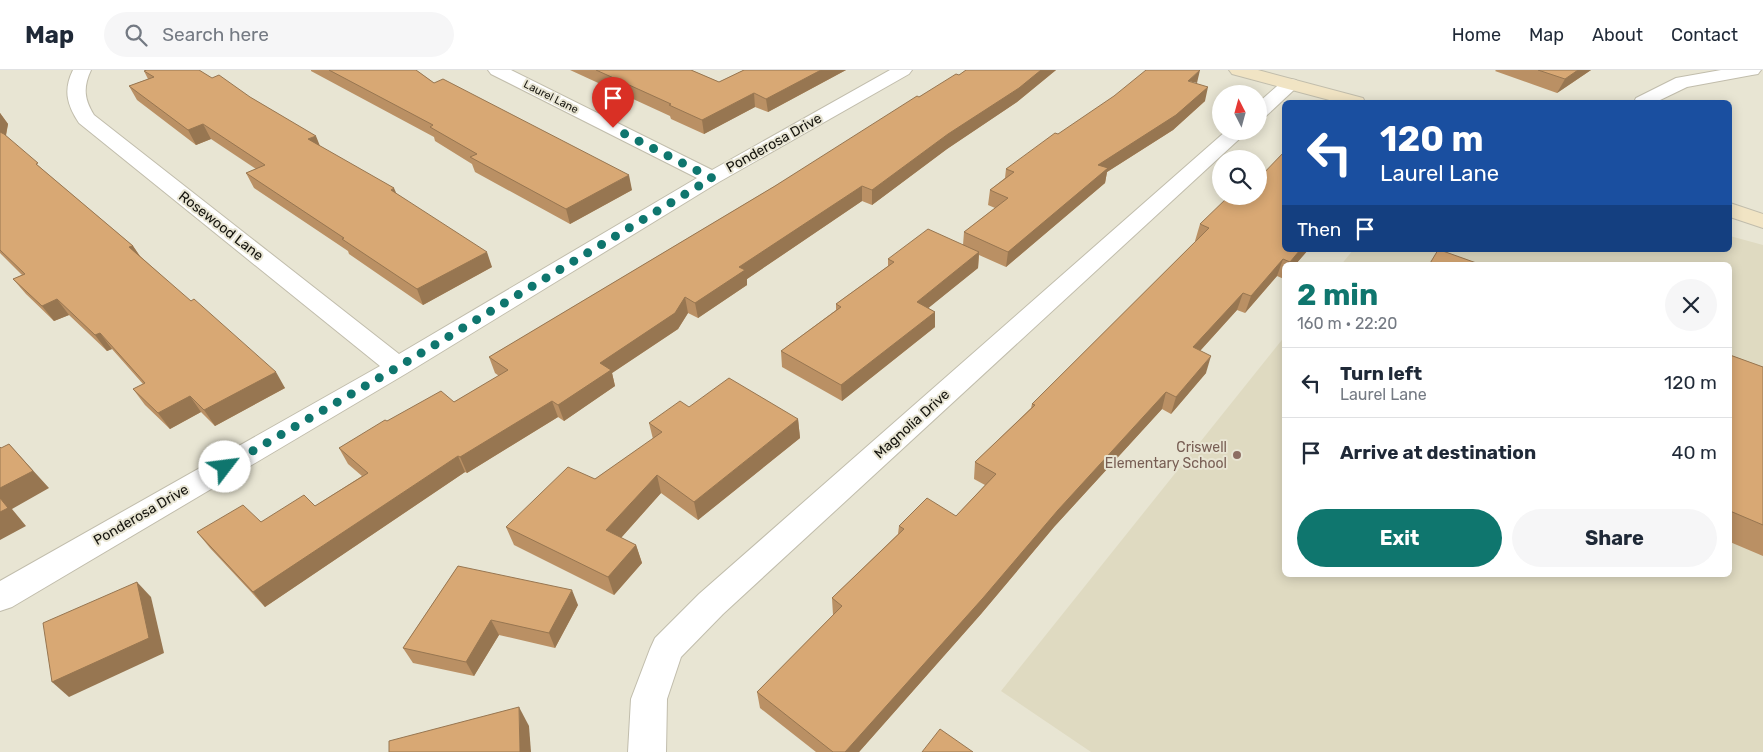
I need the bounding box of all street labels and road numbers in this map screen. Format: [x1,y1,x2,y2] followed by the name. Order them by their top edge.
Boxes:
[521,78,581,116] street label: Laurel Lane
[723,110,825,176] street label: Ponderosa Drive
[175,188,267,264] street label: Rosewood Lane
[871,386,953,462] street label: Magnolia Drive
[91,481,192,549] street label: Ponderosa Drive

